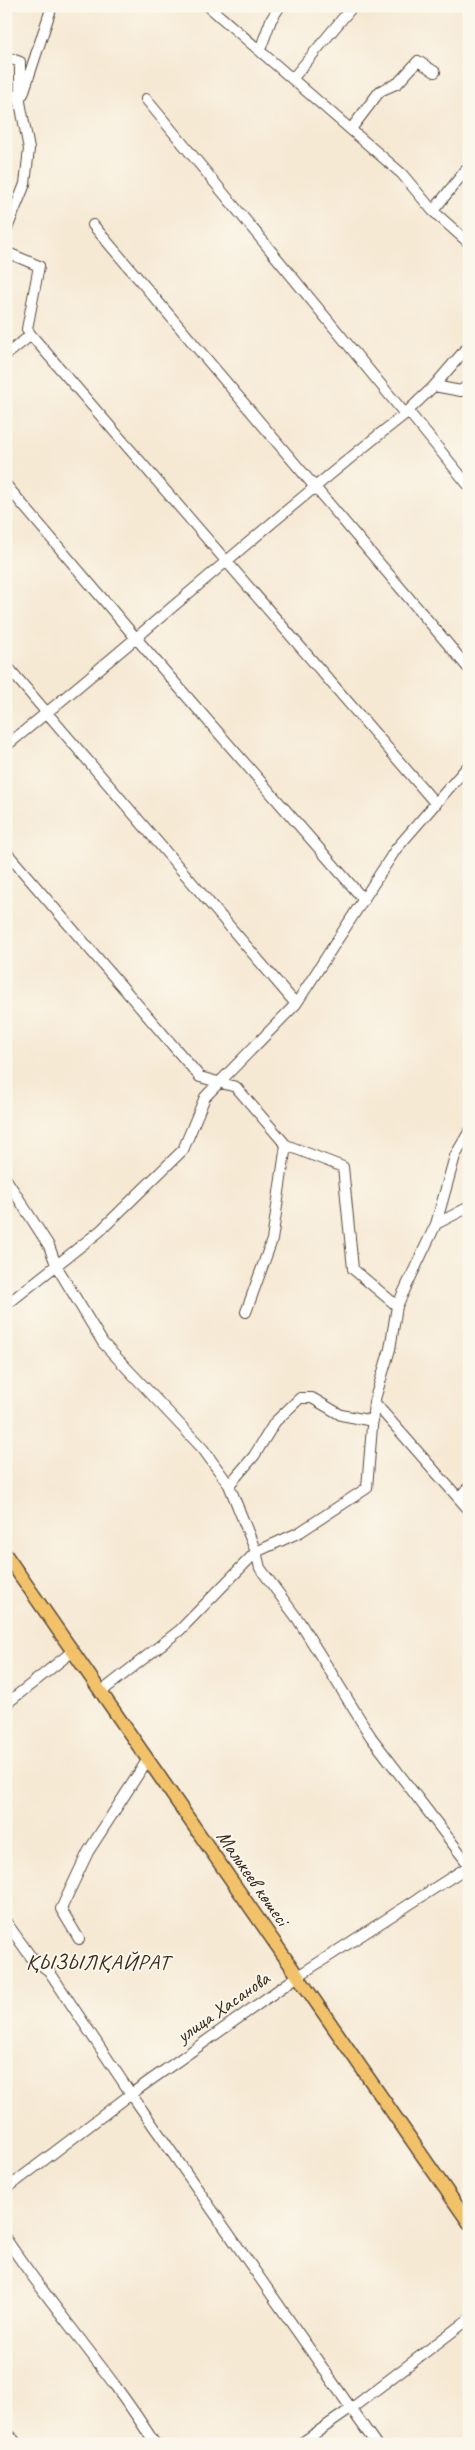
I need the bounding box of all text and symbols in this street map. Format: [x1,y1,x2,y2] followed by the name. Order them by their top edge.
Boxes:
[211,1825,296,1932] street label: Малькеев көшесі
[26,1948,174,1976] district label: ҚЫЗЫЛҚАЙРАТ
[171,1965,275,2049] street label: улица Хасанова

